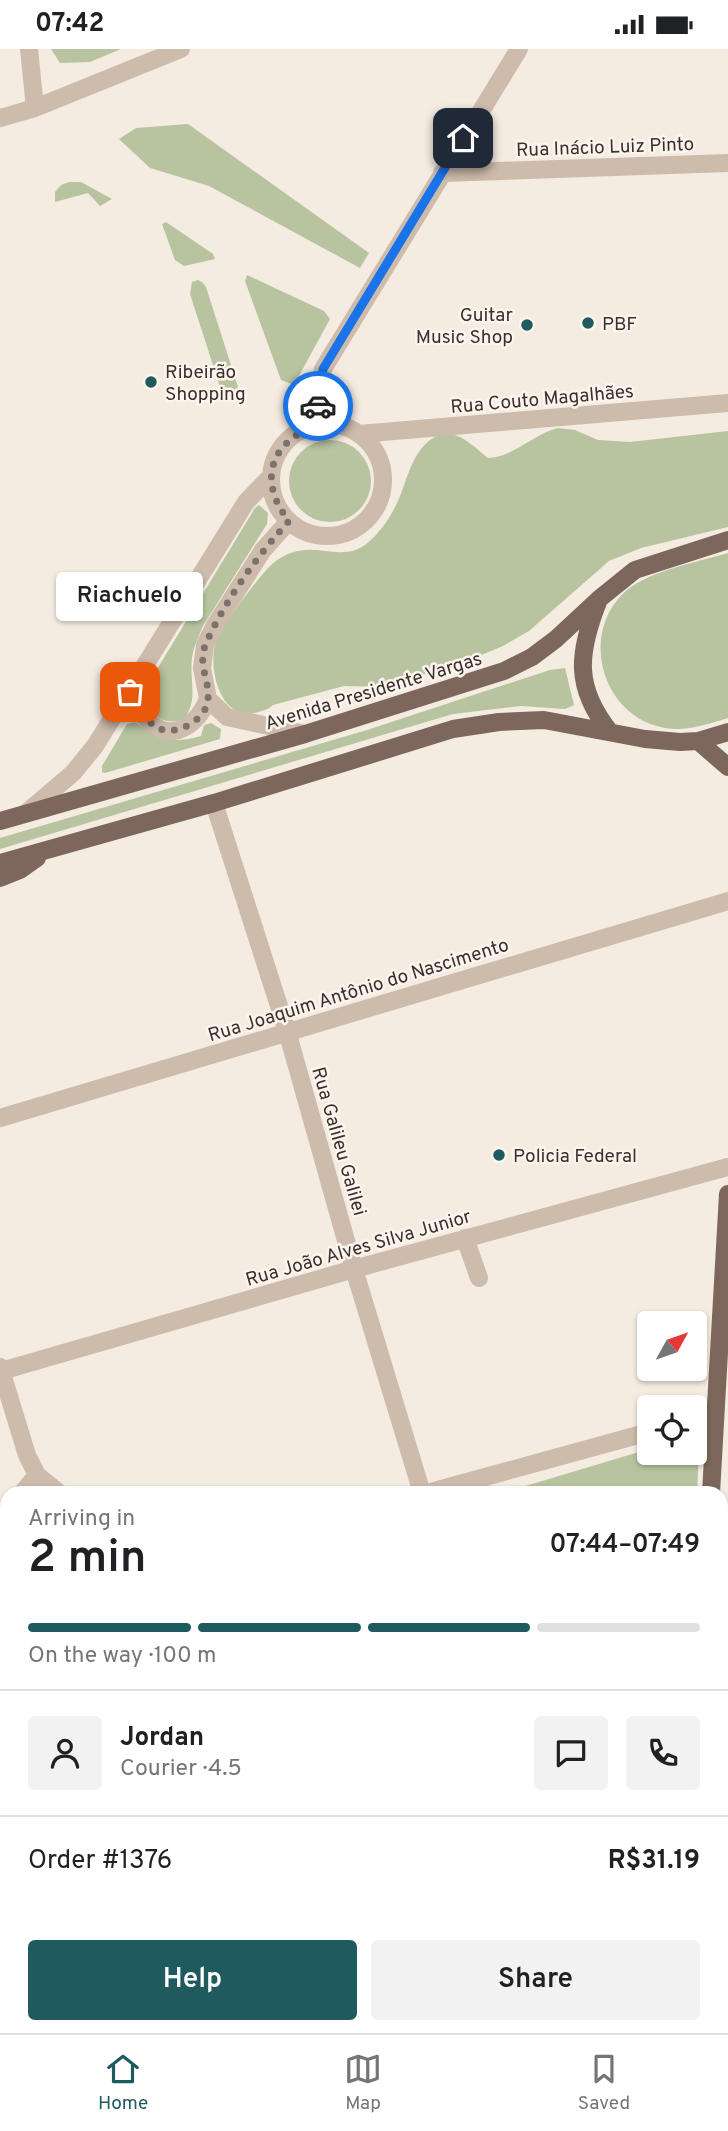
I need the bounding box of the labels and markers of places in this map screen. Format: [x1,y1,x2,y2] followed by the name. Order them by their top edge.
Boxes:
[433,108,493,168] pin
[416,304,514,350] place label: Guitar Music Shop
[602,313,637,337] place label: PBF
[580,315,596,331] marker: PBF
[519,317,535,333] marker: Guitar Music Shop
[165,361,246,407] place label: Ribeirão Shopping
[143,374,159,390] marker: Ribeirão Shopping
[57,573,204,622] callout: Riachuelo
[100,662,160,722] pin
[513,1145,637,1169] place label: Policia Federal
[491,1147,507,1163] marker: Policia Federal

